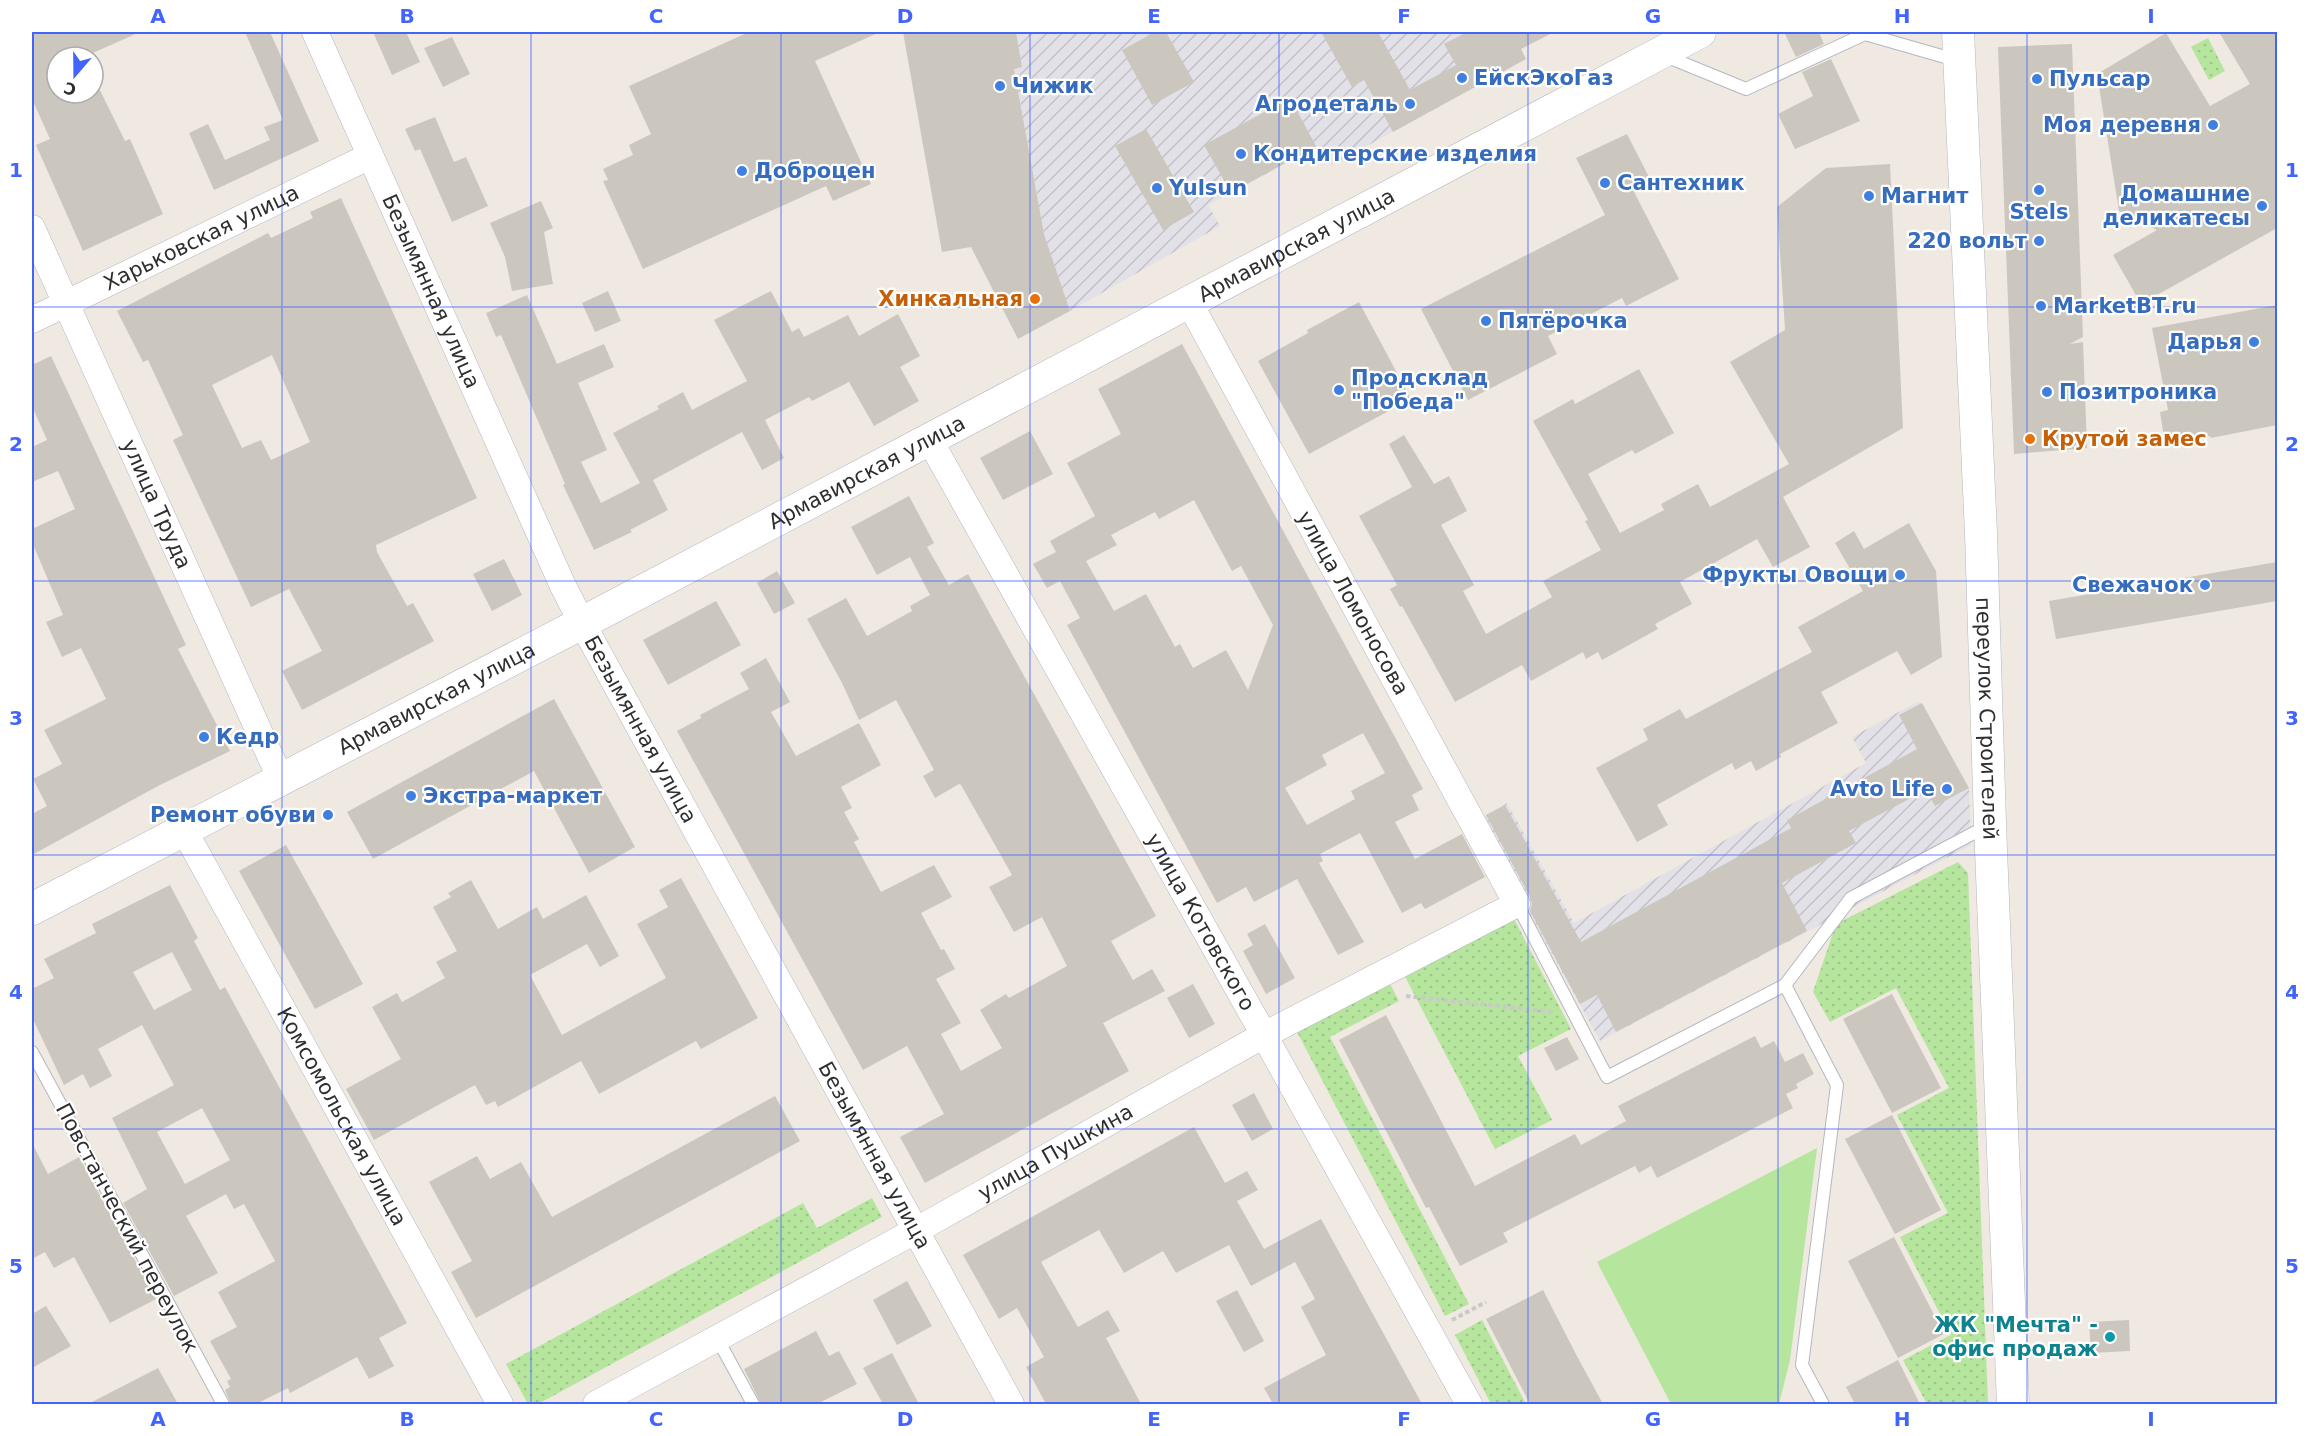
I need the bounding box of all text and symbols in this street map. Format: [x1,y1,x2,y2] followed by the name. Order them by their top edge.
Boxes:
[150,4,166,28] text: A
[399,4,415,28] text: B
[649,4,663,28] text: C
[897,4,913,28] text: D
[1147,4,1161,28] text: E
[1397,4,1411,28] text: F
[1645,4,1661,28] text: G
[1894,4,1910,28] text: H
[2147,4,2155,28] text: I
[45,45,105,105] north arrow
[1474,66,1614,90] place label: ЕйскЭкоГаз
[2049,67,2151,91] place label: Пульсар
[1455,71,1469,85] marker: ЕйскЭкоГаз
[2030,72,2044,86] marker: Пульсар
[1012,74,1094,98] place label: Чижик
[61,78,79,100] text: С
[993,79,1007,93] marker: Чижик
[1255,92,1398,116] place label: Агродеталь
[1403,97,1417,111] marker: Агродеталь
[2043,113,2201,137] place label: Моя деревня
[2206,118,2220,132] marker: Моя деревня
[1253,142,1537,166] place label: Кондитерские изделия
[1234,147,1248,161] marker: Кондитерские изделия
[9,158,23,182] text: 1
[2285,158,2299,182] text: 1
[754,159,876,183] place label: Доброцен
[735,164,749,178] marker: Доброцен
[1617,171,1745,195] place label: Сантехник
[1168,176,1247,200] place label: Yulsun
[1598,176,1612,190] marker: Сантехник
[100,180,303,295] street label: Харьковская улица
[1150,181,1164,195] marker: Yulsun
[2102,182,2250,230] place label: Домашние деликатесы
[2032,183,2046,197] marker: Stels
[1194,184,1399,307] street label: Армавирская улица
[1881,184,1969,208] place label: Магнит
[1862,189,1876,203] marker: Магнит
[377,190,485,392] street label: Безымянная улица
[2255,199,2269,213] marker: Домашние деликатесы
[2009,200,2069,224] place label: Stels
[1907,229,2028,253] place label: 220 вольт
[2032,234,2046,248] marker: 220 вольт
[878,287,1023,311] place label: Хинкальная
[1028,292,1042,306] marker: Хинкальная
[2053,294,2197,318] place label: MarketBT.ru
[2034,299,2048,313] marker: MarketBT.ru
[1498,309,1628,333] place label: Пятёрочка
[1479,314,1493,328] marker: Пятёрочка
[2167,330,2242,354] place label: Дарья
[2247,335,2261,349] marker: Дарья
[1351,366,1488,414] place label: Продсклад "Победа"
[2059,380,2217,404] place label: Позитроника
[1332,383,1346,397] marker: Продсклад "Победа"
[2040,385,2054,399] marker: Позитроника
[764,411,969,534] street label: Армавирская улица
[2042,427,2207,451] place label: Крутой замес
[9,432,23,456] text: 2
[2023,432,2037,446] marker: Крутой замес
[2285,432,2299,456] text: 2
[117,436,196,573] street label: улица Труда
[1292,507,1414,699] street label: улица Ломоносова
[1702,563,1888,587] place label: Фрукты Овощи
[1893,568,1907,582] marker: Фрукты Овощи
[2072,573,2193,597] place label: Свежачок
[2198,578,2212,592] marker: Свежачок
[1971,597,2003,840] street label: переулок Строителей
[579,632,702,827] street label: Безымянная улица
[334,637,539,760] street label: Армавирская улица
[9,706,23,730] text: 3
[2285,706,2299,730] text: 3
[216,725,279,749] place label: Кедр
[197,730,211,744] marker: Кедр
[1830,777,1935,801] place label: Avto Life
[1940,782,1954,796] marker: Avto Life
[423,784,603,808] place label: Экстра-маркет
[404,789,418,803] marker: Экстра-маркет
[150,803,316,827] place label: Ремонт обуви
[321,808,335,822] marker: Ремонт обуви
[1141,829,1260,1015] street label: улица Котовского
[9,980,23,1004] text: 4
[2285,980,2299,1004] text: 4
[272,1003,411,1230] street label: Комсомольская улица
[813,1058,936,1253] street label: Безымянная улица
[51,1099,203,1357] street label: Повстанческий переулок
[974,1099,1137,1205] street label: улица Пушкина
[9,1254,23,1278] text: 5
[2285,1254,2299,1278] text: 5
[1932,1313,2098,1361] place label: ЖК "Мечта" - офис продаж
[2103,1330,2117,1344] marker: ЖК "Мечта" - офис продаж
[150,1407,166,1431] text: A
[399,1407,415,1431] text: B
[649,1407,663,1431] text: C
[897,1407,913,1431] text: D
[1147,1407,1161,1431] text: E
[1397,1407,1411,1431] text: F
[1645,1407,1661,1431] text: G
[1894,1407,1910,1431] text: H
[2147,1407,2155,1431] text: I

